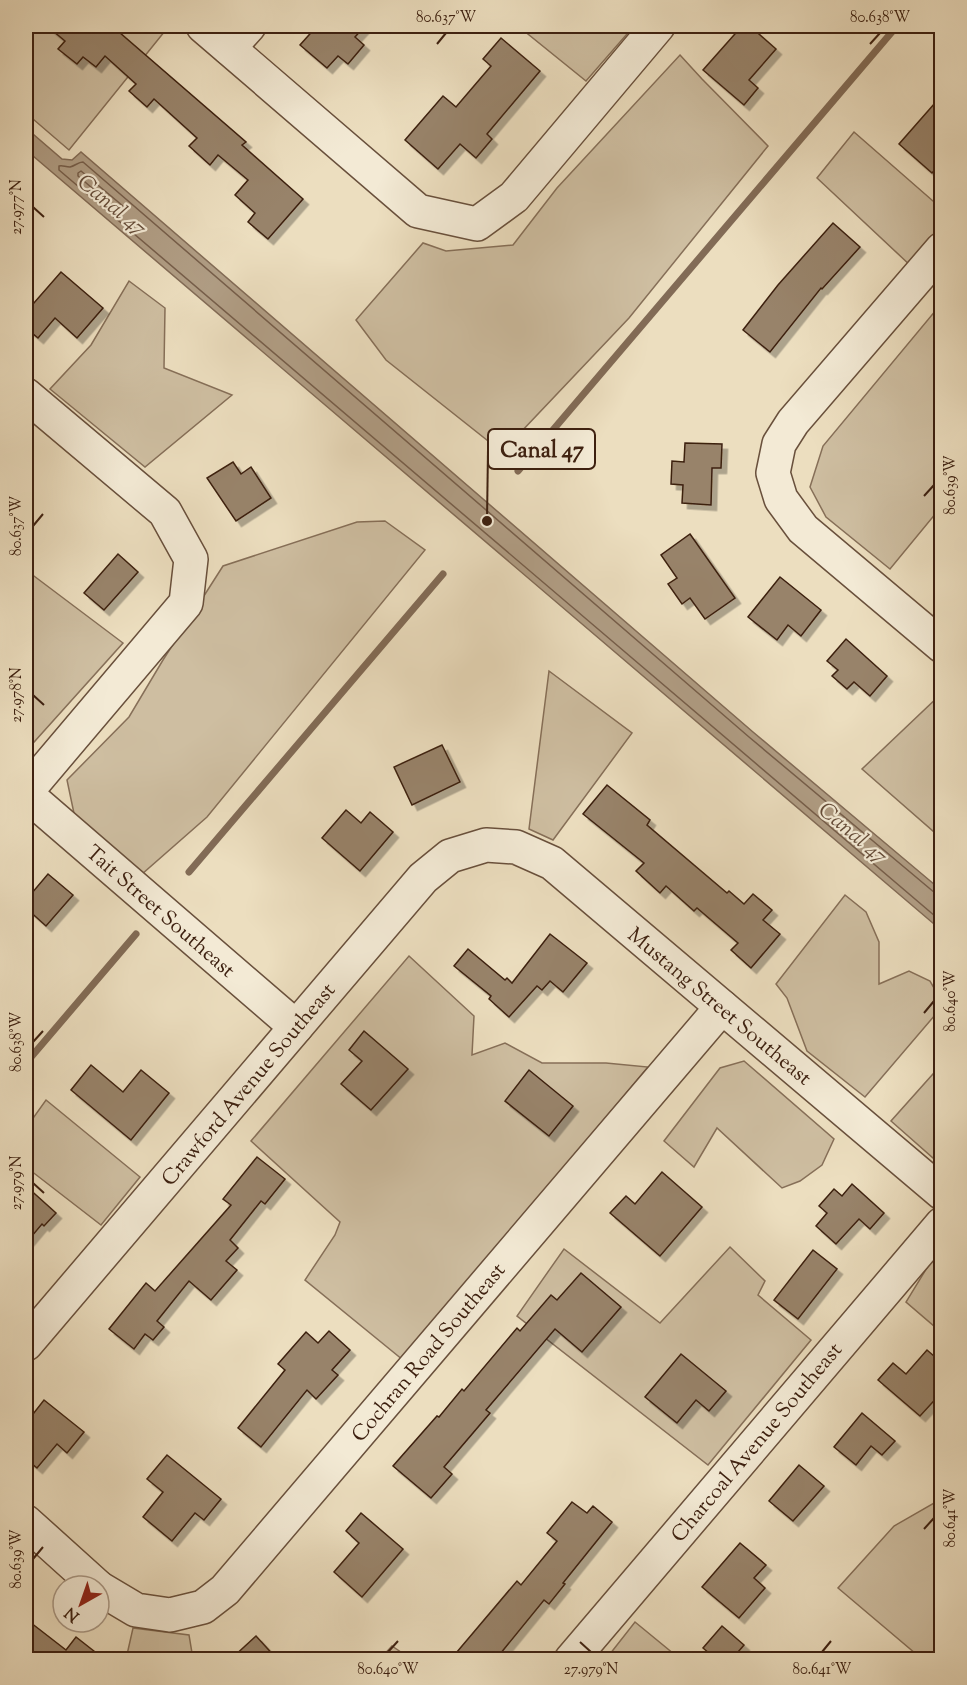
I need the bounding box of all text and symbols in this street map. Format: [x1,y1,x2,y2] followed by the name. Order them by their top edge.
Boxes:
[416,8,476,29] text: 80.637°W
[850,8,910,29] text: 80.638°W
[69,168,153,245] water label: Canal 47
[7,179,28,235] text: 27.977°N
[488,429,595,469] callout: Canal 47
[500,436,585,468] text: Canal 47
[941,455,962,515] text: 80.639°W
[7,496,28,556] text: 80.637°W
[7,667,28,723] text: 27.978°N
[810,796,894,873] water label: Canal 47
[78,839,241,986] street label: Tait Street Southeast
[620,921,817,1094] street label: Mustang Street Southeast
[941,970,962,1032] text: 80.640°W
[155,977,344,1193] street label: Crawford Avenue Southeast
[7,1012,28,1072] text: 80.638°W
[7,1156,28,1210] text: 27.979°N
[345,1257,514,1449] street label: Cochran Road Southeast
[665,1337,850,1550] street label: Charcoal Avenue Southeast
[941,1488,962,1547] text: 80.641°W
[7,1529,28,1589] text: 80.639°W
[51,1574,111,1634] north arrow
[61,1601,85,1626] text: N
[357,1660,419,1681] text: 80.640°W
[564,1660,618,1681] text: 27.979°N
[793,1660,852,1681] text: 80.641°W

